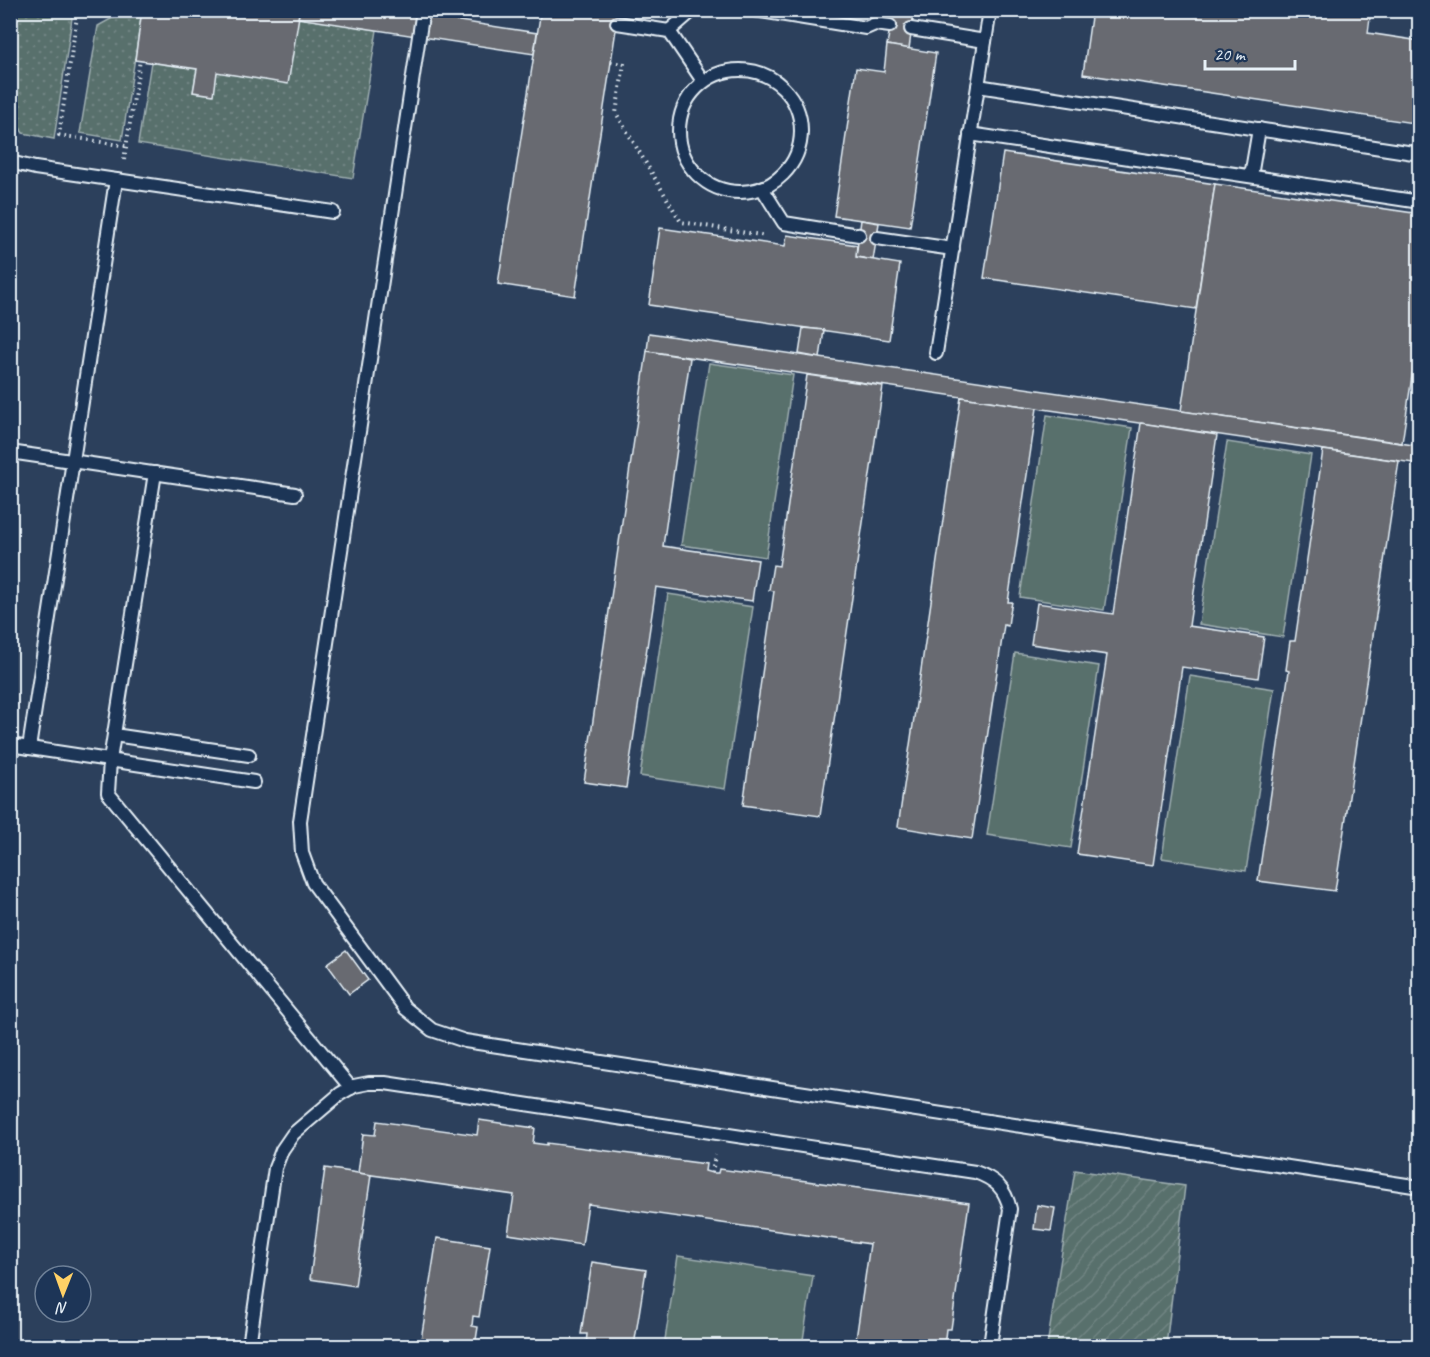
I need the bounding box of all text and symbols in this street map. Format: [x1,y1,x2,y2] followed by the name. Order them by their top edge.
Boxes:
[1205,33,1295,71] scale bar
[1214,43,1247,65] text: 20 m
[33,1264,93,1324] north arrow
[55,1298,68,1318] text: N

